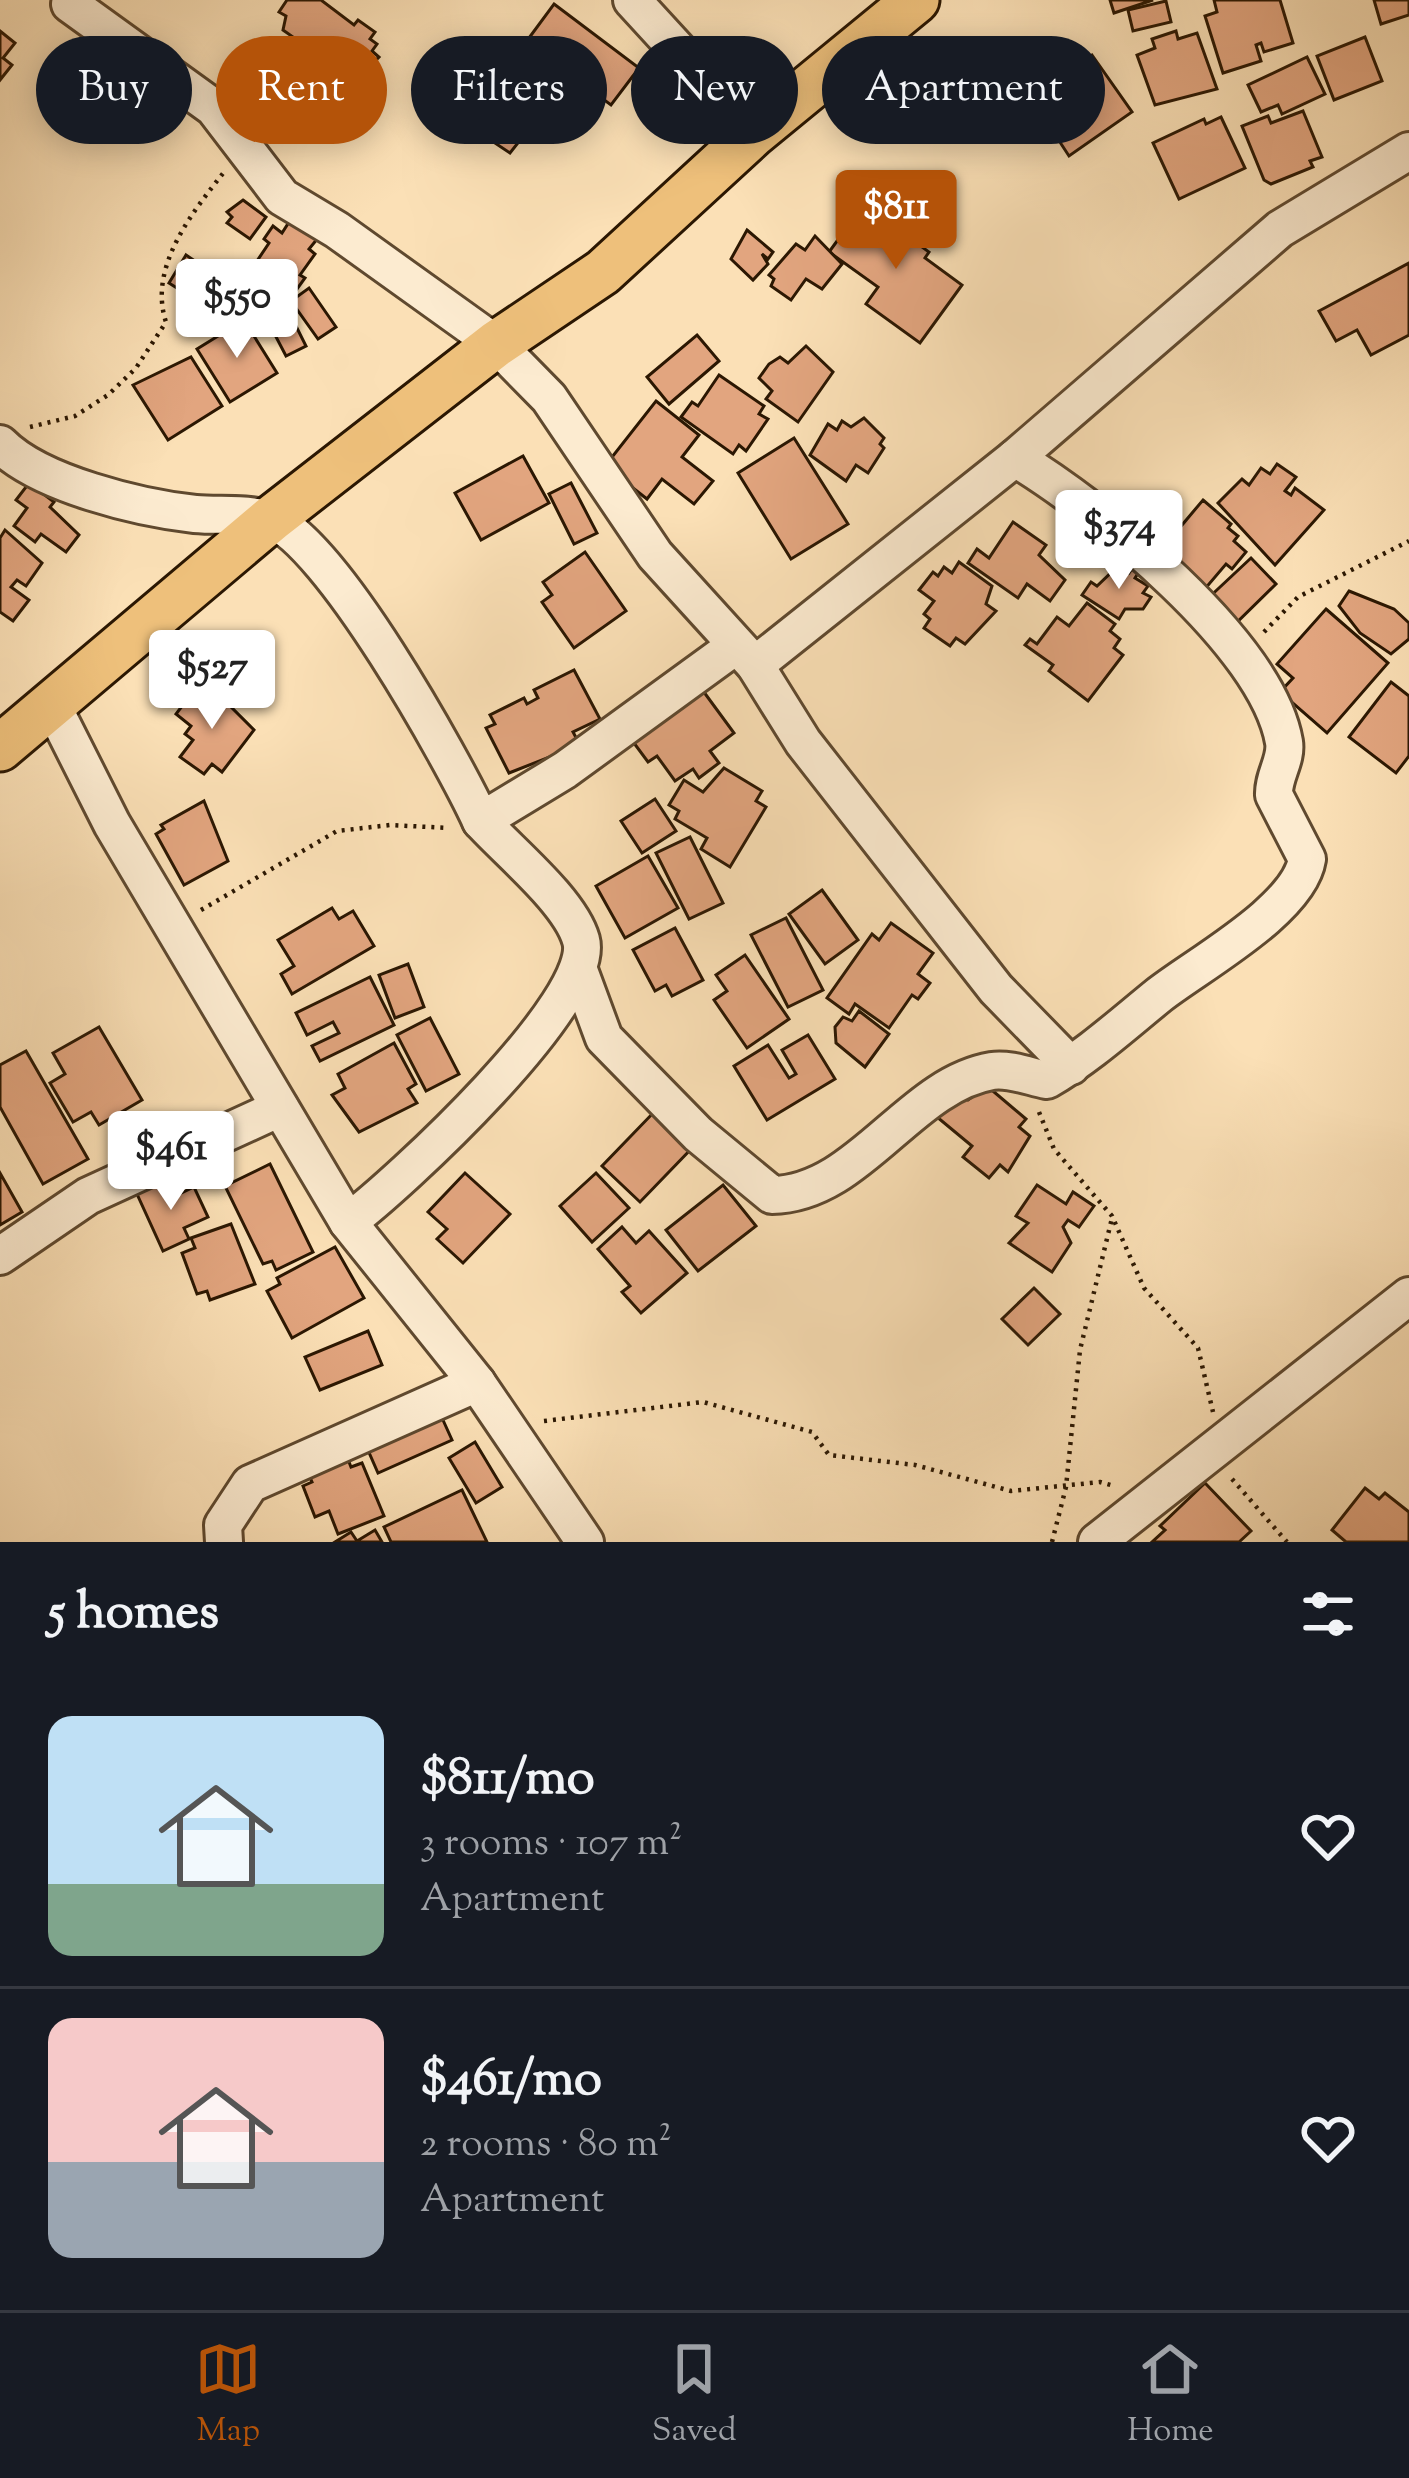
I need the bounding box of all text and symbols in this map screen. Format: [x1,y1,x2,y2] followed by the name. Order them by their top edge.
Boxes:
[36,36,192,144] chip: Buy
[216,36,387,144] chip: Rent
[411,36,607,144] chip: Filters
[631,36,798,144] chip: New
[822,36,1105,144] chip: Apartment
[825,170,967,272] pin: $811
[863,181,929,237] text: $811
[166,259,308,361] pin: $550
[203,270,271,326] text: $550
[1048,490,1190,592] pin: $374
[1082,501,1156,557] text: $374
[141,630,283,732] pin: $527
[176,641,248,697] text: $527
[100,1111,242,1213] pin: $461
[135,1122,207,1178] text: $461
[48,1578,219,1651] text: 5 homes
[1295,1581,1361,1647] icon: filters
[420,1744,595,1817] text: $811/mo
[144,1764,288,1908] icon: home
[1295,1803,1361,1869] icon: heart
[420,1817,682,1873] text: 3 rooms · 107 m²
[420,1873,604,1929] text: Apartment
[420,2045,602,2118] text: $461/mo
[144,2066,288,2210] icon: home
[1295,2105,1361,2171] icon: heart
[420,2118,672,2174] text: 2 rooms · 80 m²
[420,2174,604,2230] text: Apartment
[195,2336,261,2456] tab: Map
[652,2336,737,2456] tab: Saved
[1127,2336,1214,2456] tab: Home

